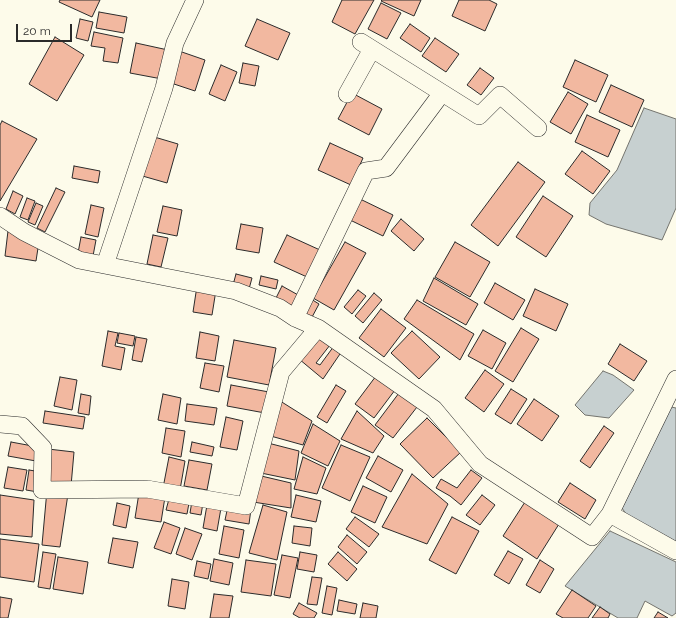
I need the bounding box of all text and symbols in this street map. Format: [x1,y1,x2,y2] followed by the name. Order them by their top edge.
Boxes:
[18,16,74,42] scale bar
[23,24,51,38] text: 20 m

